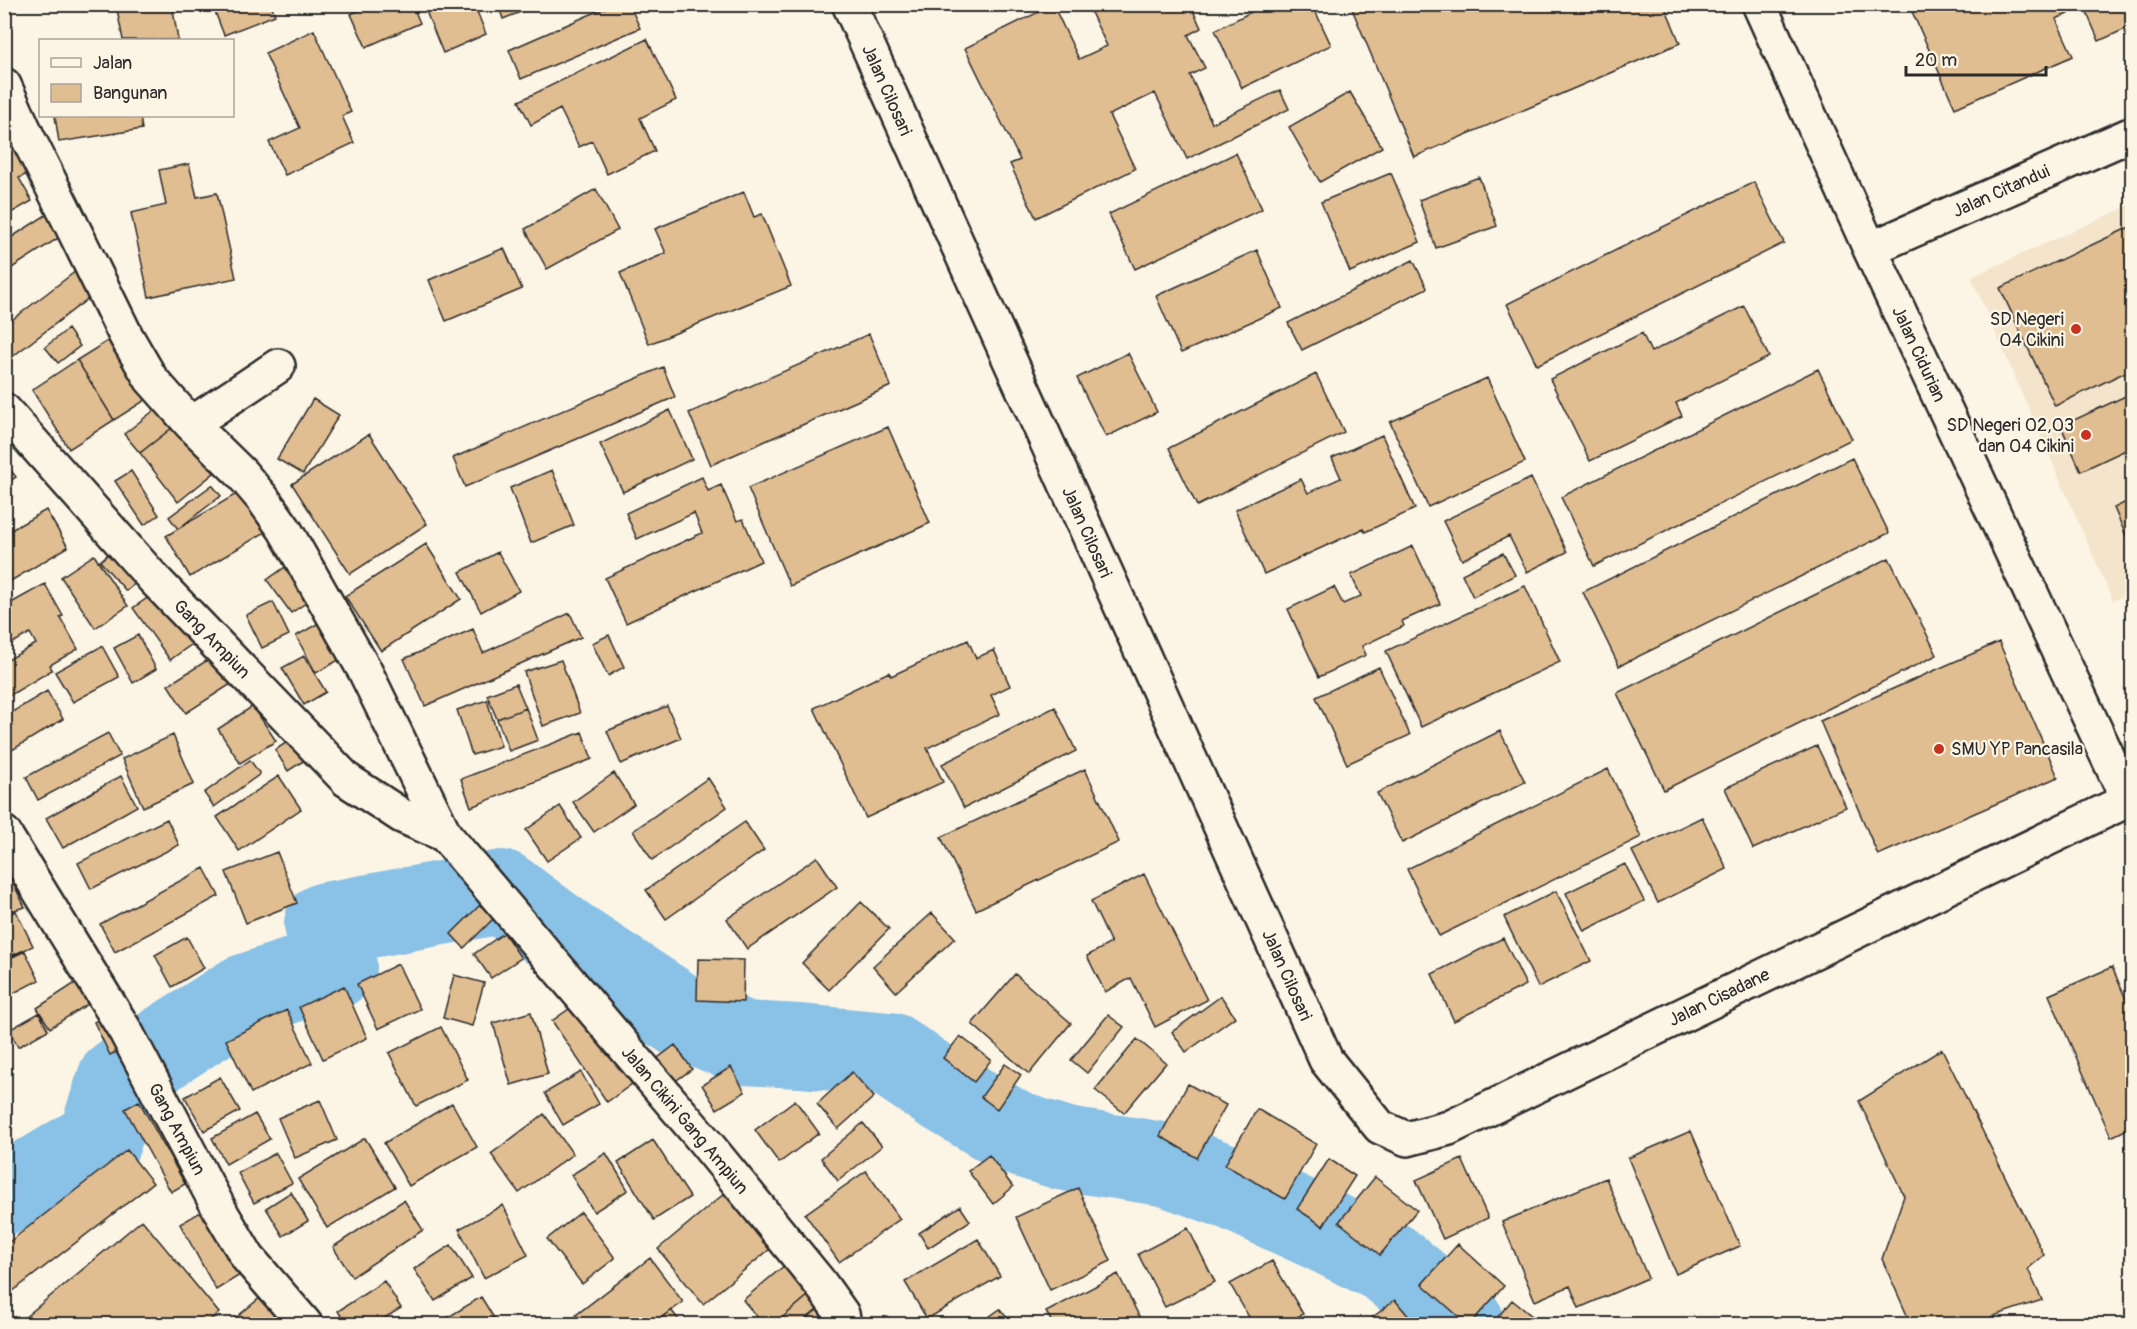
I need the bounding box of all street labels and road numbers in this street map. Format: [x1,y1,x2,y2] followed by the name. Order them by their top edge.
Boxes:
[856,41,917,139] street label: Jalan Cilosari
[1949,160,2053,223] street label: Jalan Citandui
[1886,303,1951,406] street label: Jalan Cidurian
[1056,483,1117,581] street label: Jalan Cilosari
[168,595,255,684] street label: Gang Ampiun
[1256,926,1317,1024] street label: Jalan Cilosari
[1665,963,1774,1032] street label: Jalan Cisadane
[616,1041,753,1199] street label: Jalan Cikini Gang Ampiun
[143,1079,210,1179] street label: Gang Ampiun

